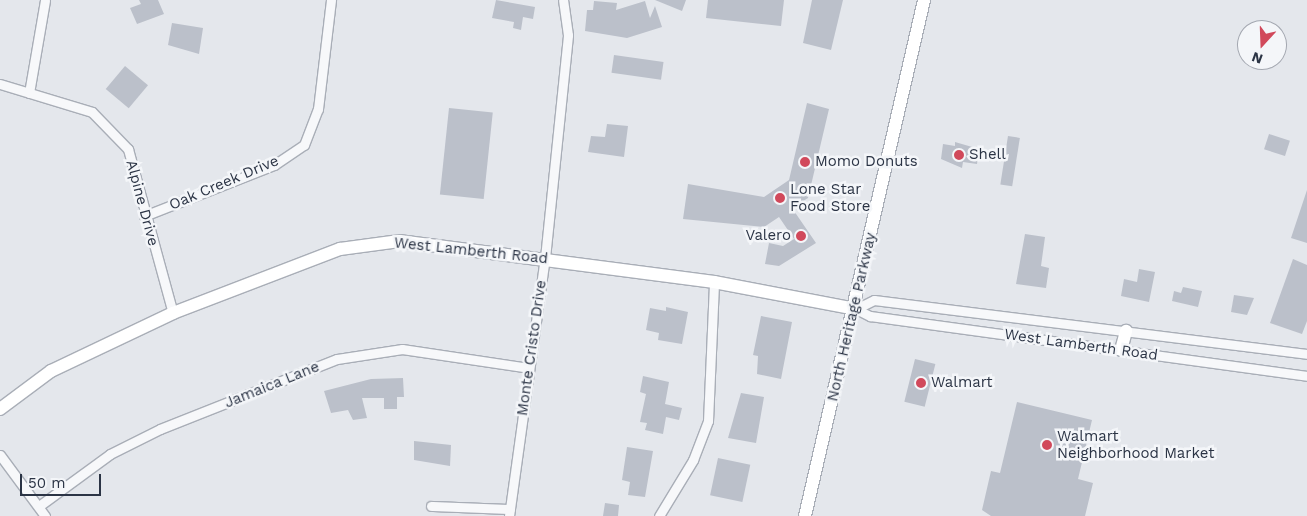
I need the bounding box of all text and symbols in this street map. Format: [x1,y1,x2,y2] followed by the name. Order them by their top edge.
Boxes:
[1237,20,1287,70] north arrow
[1250,49,1265,67] text: N
[969,146,1006,164] place label: Shell
[953,149,965,161] marker: Shell
[166,152,282,214] street label: Oak Creek Drive
[815,153,918,171] place label: Momo Donuts
[799,156,811,168] marker: Momo Donuts
[122,158,162,248] street label: Alpine Drive
[790,180,870,215] place label: Lone Star Food Store
[774,192,786,204] marker: Lone Star Food Store
[746,227,791,245] place label: Valero
[795,230,807,242] marker: Valero
[824,231,880,403] street label: North Heritage Parkway
[393,234,549,268] street label: West Lamberth Road
[514,279,550,417] street label: Monte Cristo Drive
[1003,325,1159,365] street label: West Lamberth Road
[222,358,322,412] street label: Jamaica Lane
[931,374,993,392] place label: Walmart
[915,377,927,389] marker: Walmart
[1057,427,1214,462] place label: Walmart Neighborhood Market
[1041,439,1053,451] marker: Walmart Neighborhood Market
[22,464,104,496] scale bar
[28,474,65,492] text: 50 m

